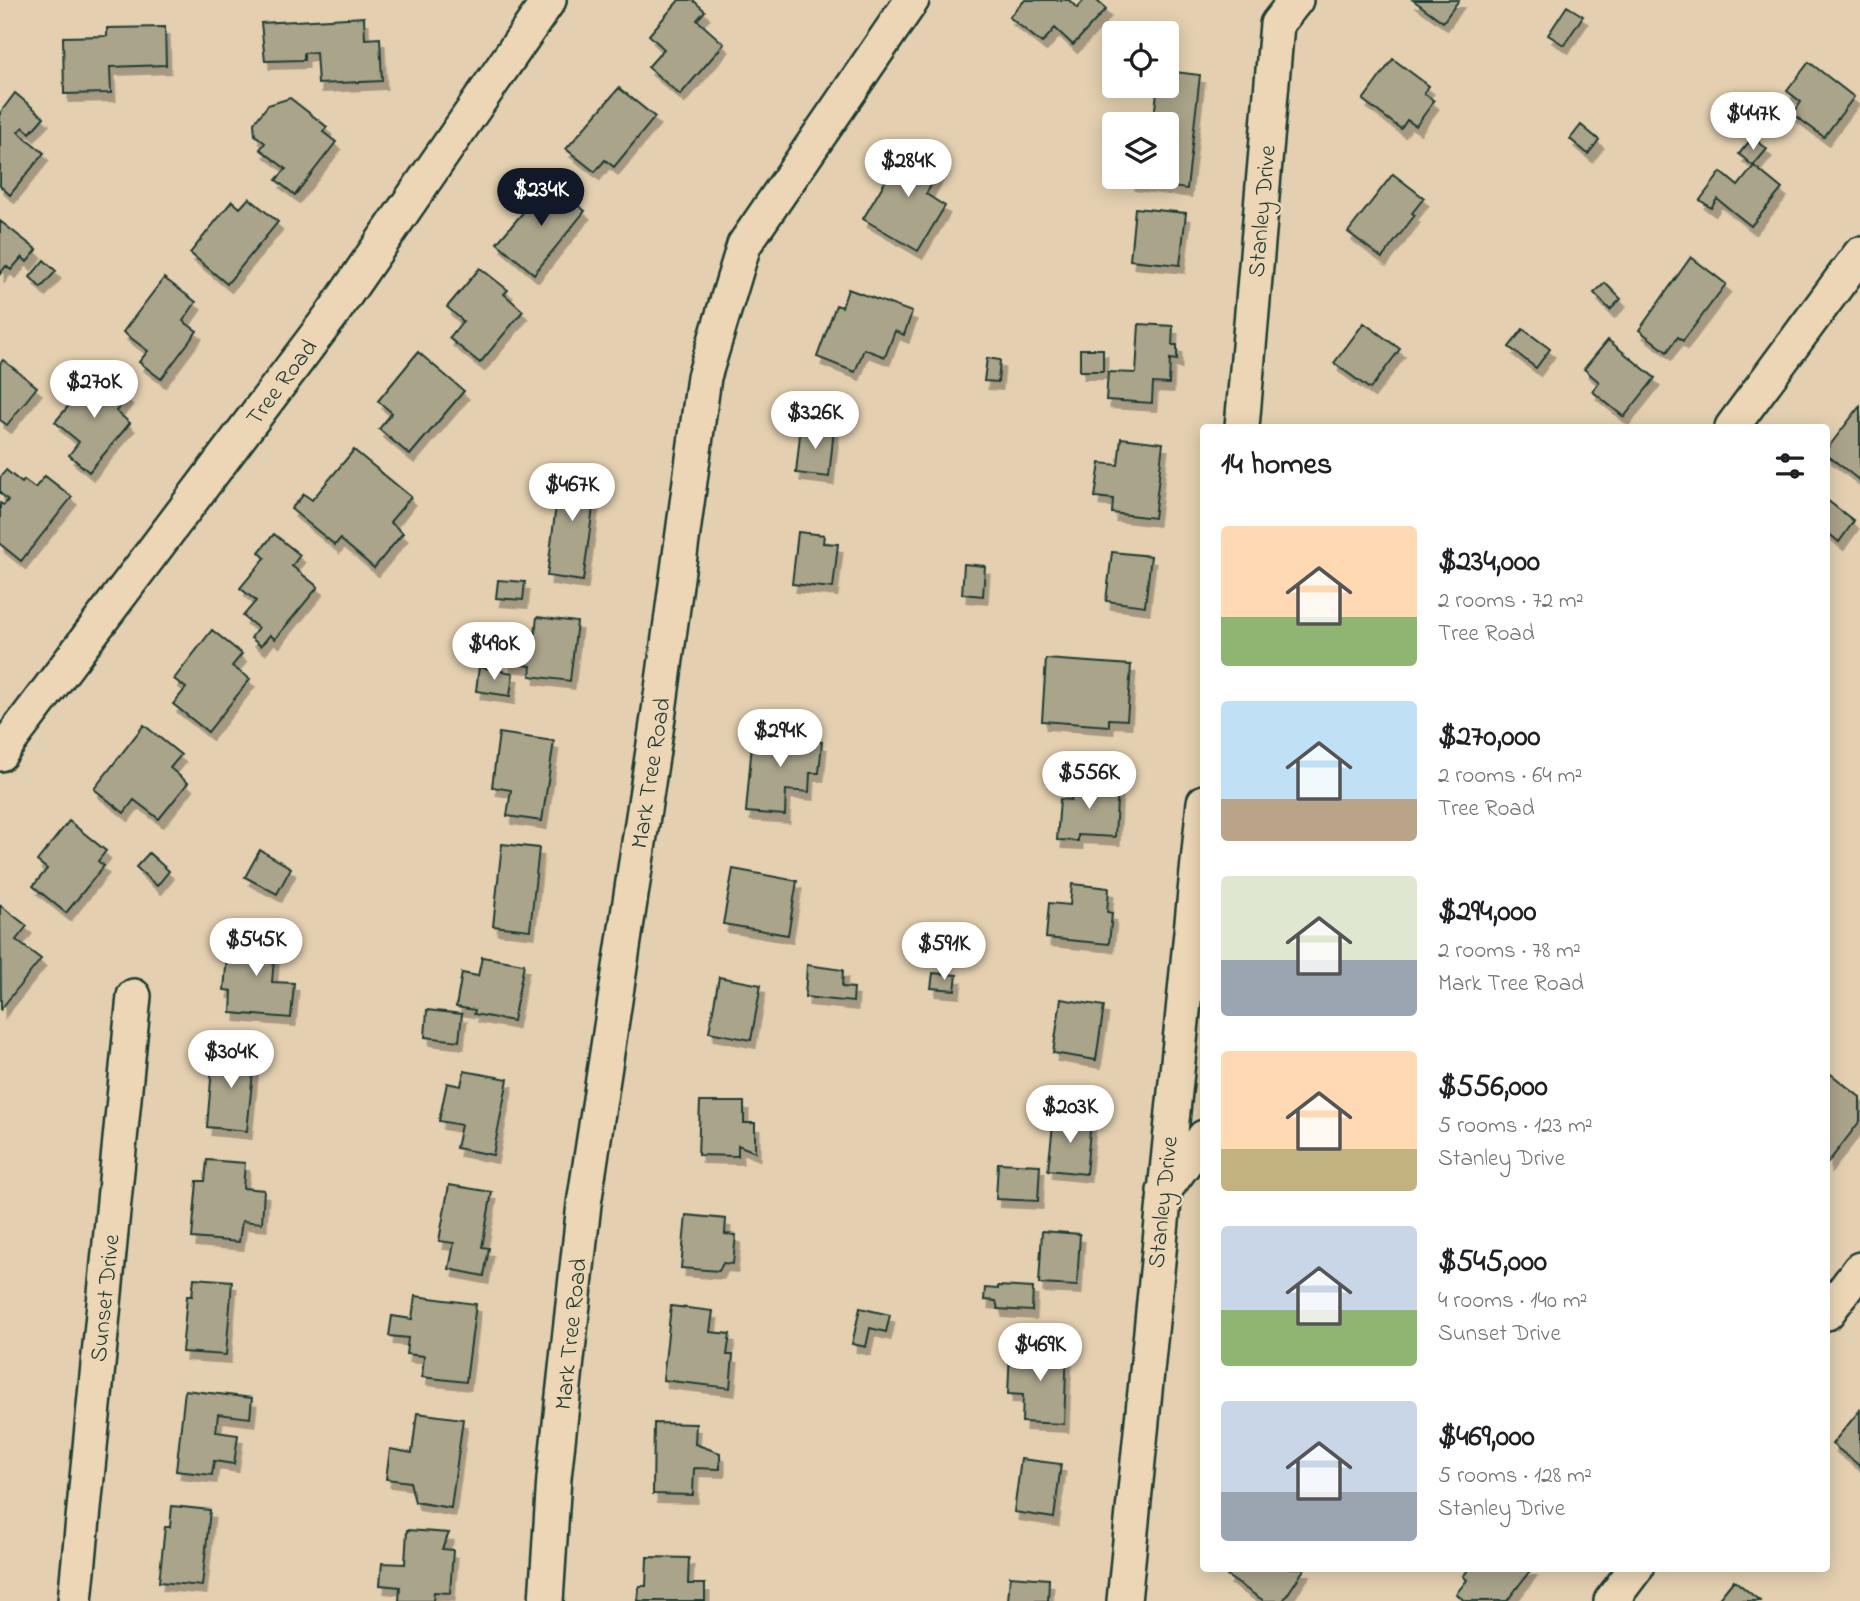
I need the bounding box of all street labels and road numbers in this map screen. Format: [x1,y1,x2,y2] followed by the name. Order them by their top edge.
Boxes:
[1240,143,1288,279] street label: Stanley Drive
[239,332,328,434] street label: Tree Road
[623,695,682,851] street label: Mark Tree Road
[1140,1134,1190,1270] street label: Stanley Drive
[82,1233,131,1364] street label: Sunset Drive
[547,1256,598,1412] street label: Mark Tree Road

